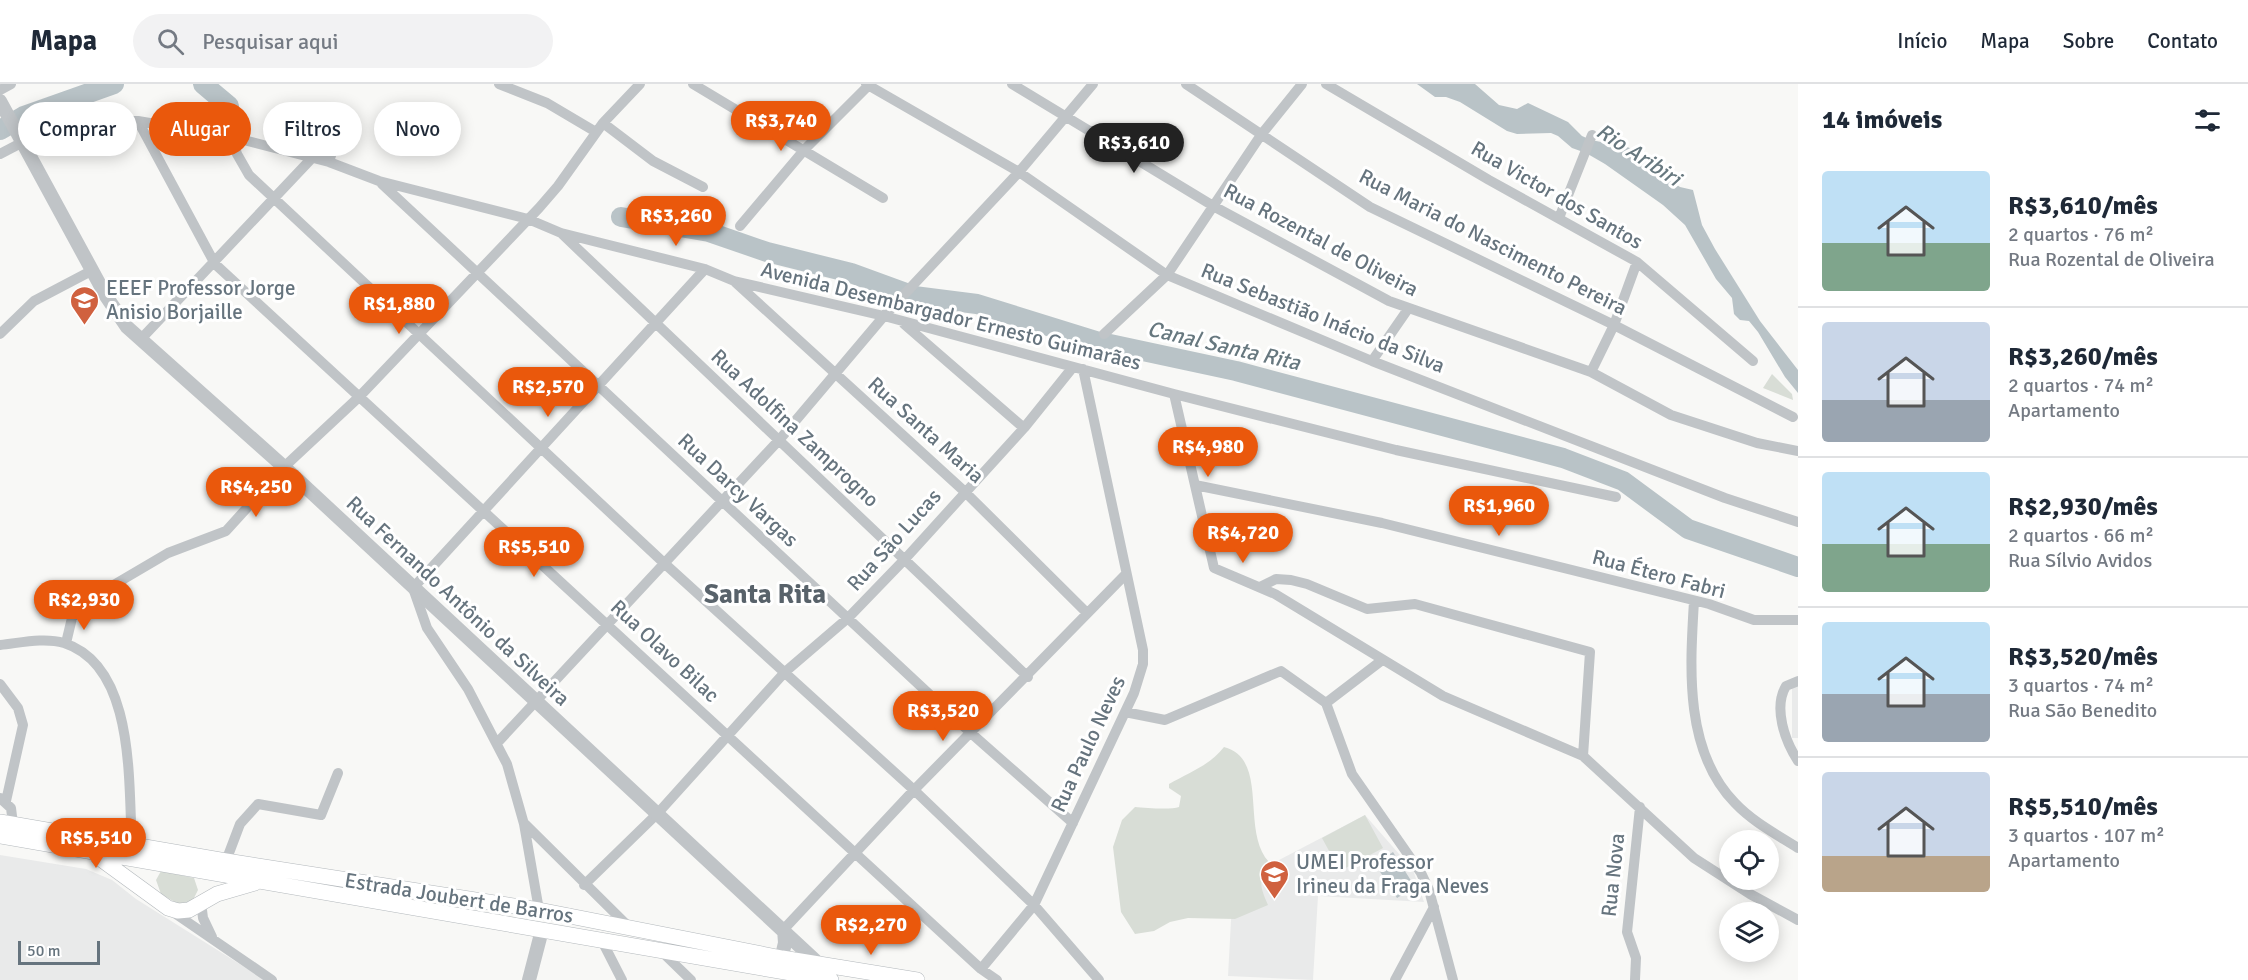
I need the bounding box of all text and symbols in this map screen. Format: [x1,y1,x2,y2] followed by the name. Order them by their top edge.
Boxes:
[133,14,553,68] search box
[30,24,97,58] text: Mapa
[154,25,187,58] icon: search
[202,28,339,55] text: Pesquisar aqui
[1897,28,1947,54] text: Início
[1980,28,2030,54] text: Mapa
[2063,28,2114,54] text: Sobre
[2147,28,2218,54] text: Contato
[726,101,836,152] pin: R$3,740
[18,102,137,156] chip: Comprar
[149,102,251,156] chip: Alugar
[263,102,362,156] chip: Filtros
[374,102,461,156] chip: Novo
[1822,104,1942,136] text: 14 imóveis
[2191,104,2224,137] icon: filters
[745,108,817,133] text: R$3,740
[1591,117,1688,193] water label: Rio Aribiri
[1079,123,1189,174] pin: R$3,610
[1098,130,1170,155] text: R$3,610
[1467,135,1647,255] street label: Rua Victor dos Santos
[1355,163,1631,321] street label: Rua Maria do Nascimento Pereira
[1219,178,1423,302] street label: Rua Rozental de Oliveira
[2008,190,2158,222] text: R$3,610/mês
[1870,195,1942,267] icon: home
[621,196,731,247] pin: R$3,260
[640,203,712,228] text: R$3,260
[2008,222,2154,247] text: 2 quartos · 76 m²
[2008,247,2215,272] text: Rua Rozental de Oliveira
[758,256,1144,376] street label: Avenida Desembargador Ernesto Guimarães
[1197,257,1449,379] street label: Rua Sebastião Inácio da Silva
[106,275,295,325] place label: EEEF Professor Jorge Anisio Borjaille
[69,284,101,326] school or university icon: EEEF Professor Jorge Anisio Borjaille
[344,284,454,335] pin: R$1,880
[363,291,435,316] text: R$1,880
[1145,315,1304,376] water label: Canal Santa Rita
[2008,341,2158,373] text: R$3,260/mês
[706,343,884,513] street label: Rua Adolfina Zamprogno
[1870,346,1942,418] icon: home
[493,367,603,418] pin: R$2,570
[863,371,989,489] street label: Rua Santa Maria
[2008,373,2154,398] text: 2 quartos · 74 m²
[512,374,584,399] text: R$2,570
[2008,398,2120,423] text: Apartamento
[1153,427,1263,478] pin: R$4,980
[672,428,804,552] street label: Rua Darcy Vargas
[1172,434,1244,459] text: R$4,980
[201,467,311,518] pin: R$4,250
[220,474,292,499] text: R$4,250
[841,484,947,596] street label: Rua São Lucas
[1444,486,1554,537] pin: R$1,960
[341,490,575,712] street label: Rua Fernando Antônio da Silveira
[2008,491,2158,523] text: R$2,930/mês
[1463,493,1535,518] text: R$1,960
[1870,496,1942,568] icon: home
[1188,513,1298,564] pin: R$4,720
[1207,520,1279,545] text: R$4,720
[2008,523,2154,548] text: 2 quartos · 66 m²
[479,527,589,578] pin: R$5,510
[498,534,570,559] text: R$5,510
[1590,544,1728,604] street label: Rua Étero Fabri
[2008,548,2152,573] text: Rua Sílvio Avidos
[704,578,826,611] district label: Santa Rita
[29,580,139,631] pin: R$2,930
[48,587,120,612] text: R$2,930
[605,594,725,708] street label: Rua Olavo Bilac
[2008,641,2158,673] text: R$3,520/mês
[1870,646,1942,718] icon: home
[1045,672,1131,816] street label: Rua Paulo Neves
[2008,673,2154,698] text: 3 quartos · 74 m²
[888,691,998,742] pin: R$3,520
[907,698,979,723] text: R$3,520
[2008,698,2157,723] text: Rua São Benedito
[2008,791,2158,823] text: R$5,510/mês
[1870,796,1942,868] icon: home
[41,818,151,869] pin: R$5,510
[2008,823,2165,848] text: 3 quartos · 107 m²
[60,825,132,850] text: R$5,510
[1719,830,1779,962] map controls
[1719,830,1779,890] button: locate
[1596,832,1630,918] street label: Rua Nova
[2008,848,2120,873] text: Apartamento
[1296,849,1489,899] place label: UMEI Professor Irineu da Fraga Neves
[1259,858,1291,900] school or university icon: UMEI Professor Irineu da Fraga Neves
[343,867,575,929] street label: Estrada Joubert de Barros
[1719,902,1779,962] button: layers
[816,905,926,956] pin: R$2,270
[835,912,907,937] text: R$2,270
[18,938,100,966] scale bar
[27,941,61,961] text: 50 m

